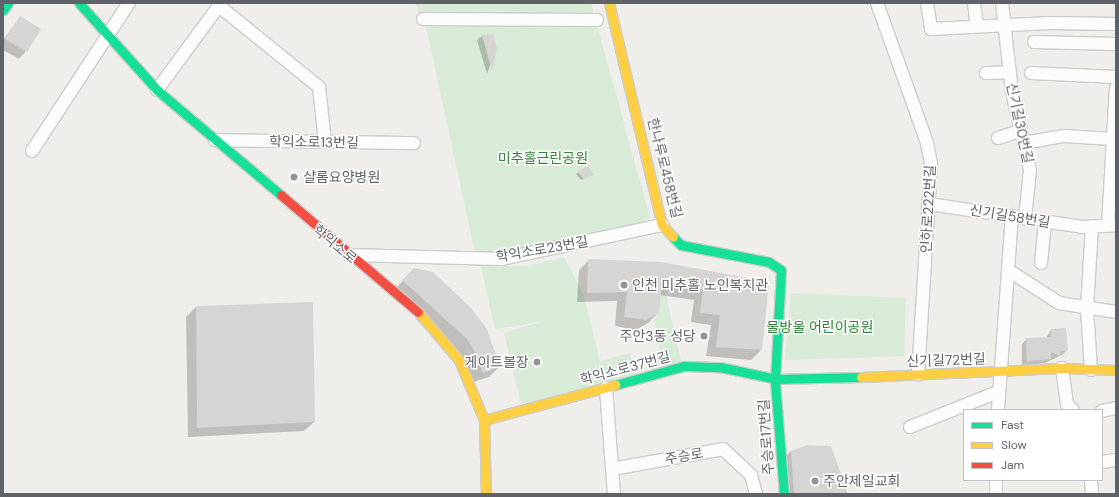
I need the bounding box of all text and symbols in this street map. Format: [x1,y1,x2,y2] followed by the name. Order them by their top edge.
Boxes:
[1003,81,1037,165] street label: 신기길30번길
[644,116,686,220] street label: 한나루로458번길
[269,133,359,151] street label: 학익소로13번길
[498,150,588,166] park label: 미추홀근린공원
[917,164,939,254] street label: 인하로222번길
[303,169,380,185] place label: 샬롬요양병원
[288,171,300,183] marker: 샬롬요양병원
[968,201,1052,231] street label: 신기길58번길
[310,221,360,267] street label: 학익소로
[494,233,590,265] street label: 학익소로23번길
[632,277,768,293] place label: 인천 미추홀 노인복지관
[619,280,629,290] marker: 인천 미추홀 노인복지관
[767,319,873,335] park label: 물방울 어린이공원
[620,328,696,344] place label: 주안3동 성당
[699,331,709,341] marker: 주안3동 성당
[578,348,672,388] street label: 학익소로37번길
[906,350,986,370] street label: 신기길72번길
[465,354,529,370] place label: 게이트볼장
[532,357,542,367] marker: 게이트볼장
[755,398,777,476] street label: 주승로17번길
[963,409,1103,481] legend
[1001,417,1024,433] text: Fast
[1001,437,1027,453] text: Slow
[664,444,704,468] street label: 주승로
[1001,457,1024,473] text: Jam
[823,473,900,489] place label: 주안제일교회
[810,476,820,486] marker: 주안제일교회

